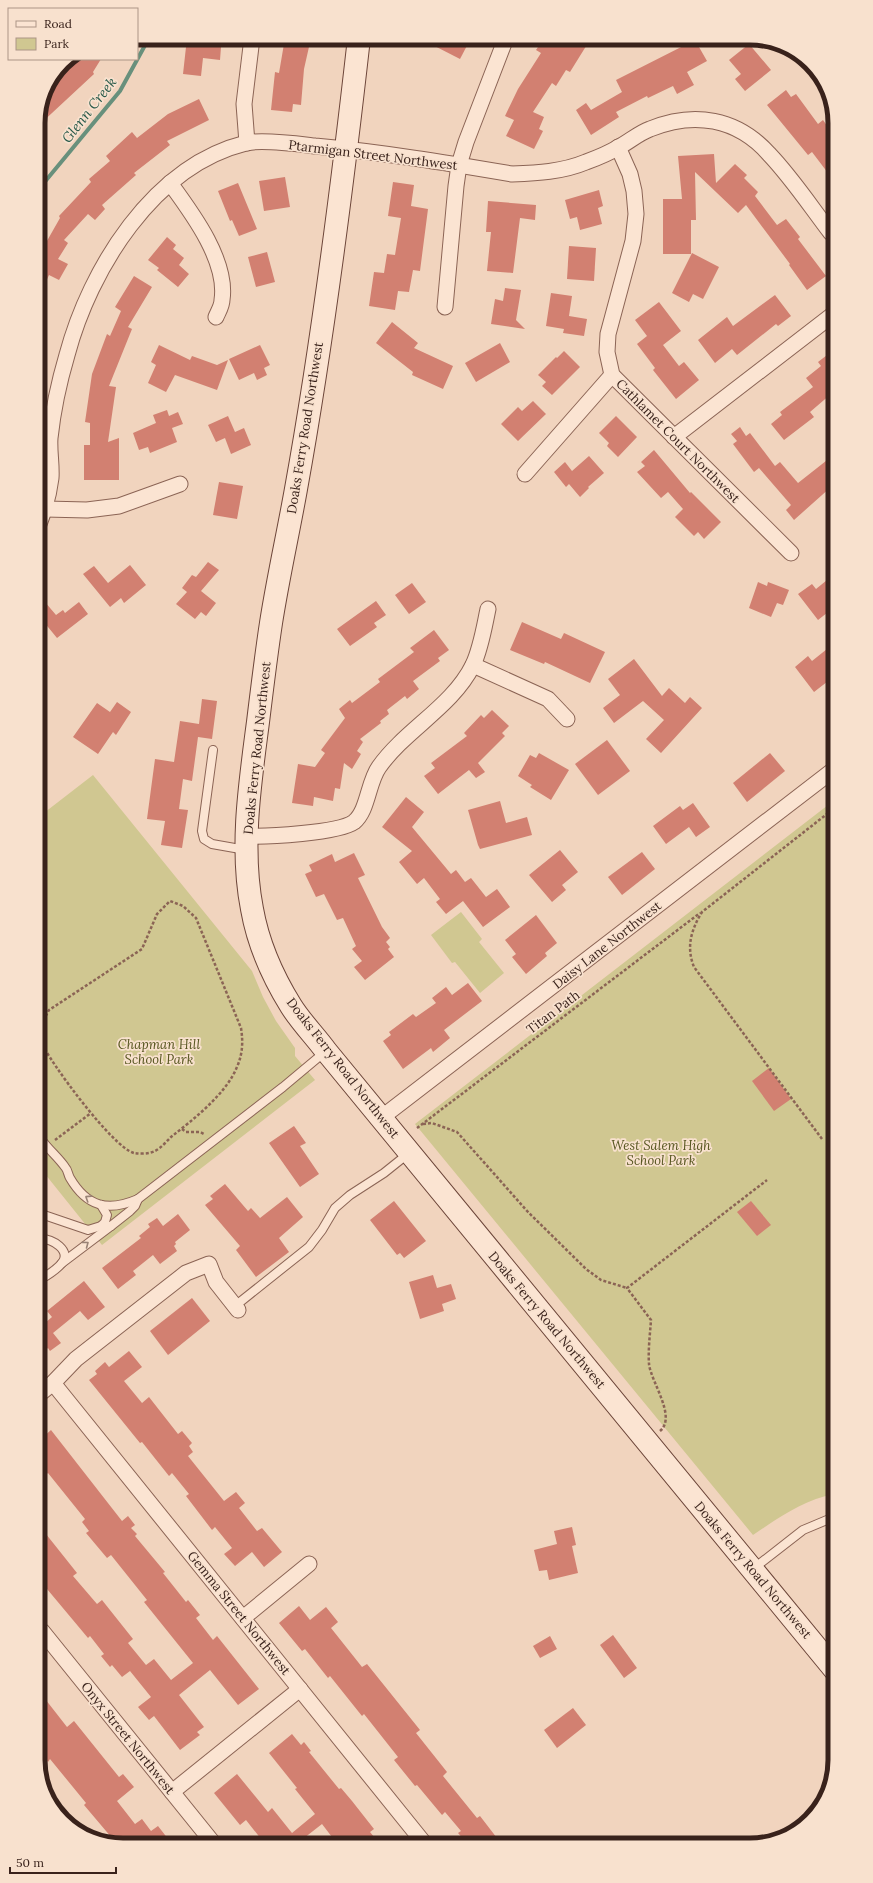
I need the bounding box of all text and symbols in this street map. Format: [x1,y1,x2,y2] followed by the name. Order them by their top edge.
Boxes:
[8,8,138,60] legend
[44,16,72,31] text: Road
[44,36,70,51] text: Park
[58,74,120,146] water label: Glenn Creek
[287,136,459,174] street label: Ptarmigan Street Northwest
[283,341,327,515] street label: Doaks Ferry Road Northwest
[612,375,744,507] street label: Cathlamet Court Northwest
[239,661,275,835] street label: Doaks Ferry Road Northwest
[549,897,665,993] street label: Daisy Lane Northwest
[523,986,583,1038] street label: Titan Path
[283,994,403,1142] street label: Doaks Ferry Road Northwest
[118,1036,200,1068] park label: Chapman Hill School Park
[611,1137,711,1169] park label: West Salem High School Park
[85,1195,92,1203] one-way arrow
[82,1242,89,1249] one-way arrow
[485,1248,609,1392] street label: Doaks Ferry Road Northwest
[691,1498,815,1642] street label: Doaks Ferry Road Northwest
[184,1548,294,1678] street label: Gemma Street Northwest
[77,1678,179,1798] street label: Onyx Street Northwest
[10,1849,116,1875] scale bar
[16,1855,44,1870] text: 50 m

